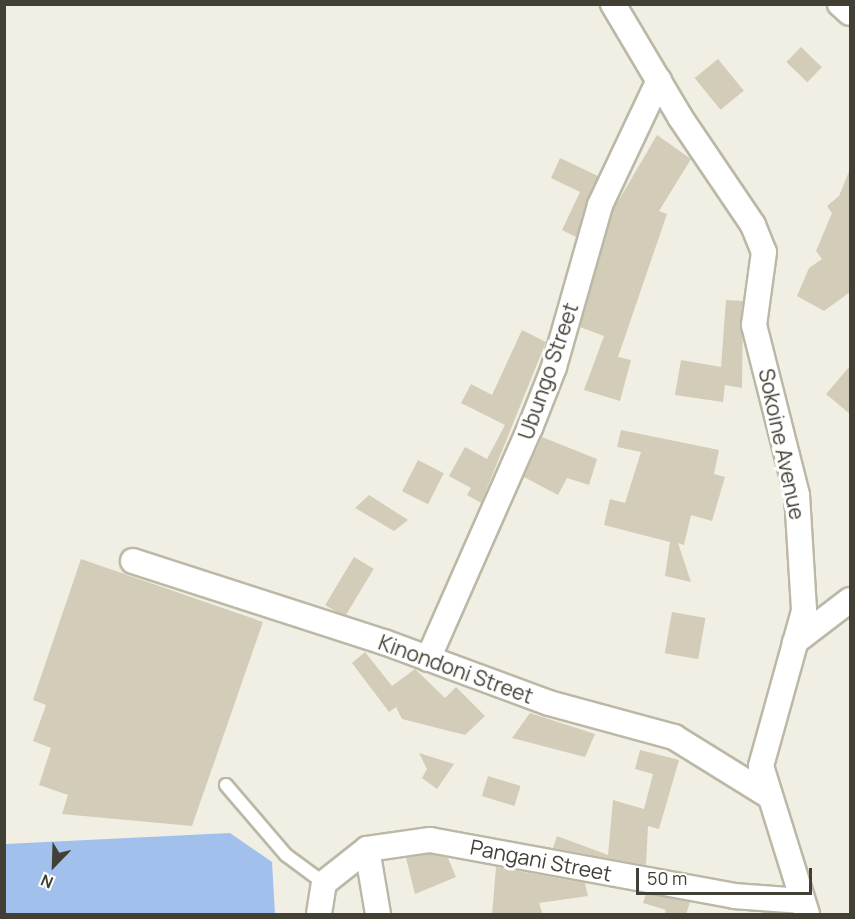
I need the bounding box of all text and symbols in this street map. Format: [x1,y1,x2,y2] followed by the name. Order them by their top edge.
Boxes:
[513,299,583,443] street label: Ubungo Street
[754,366,810,522] street label: Sokoine Avenue
[375,629,537,709] street label: Kinondoni Street
[468,834,614,886] street label: Pangani Street
[24,835,84,895] north arrow
[639,856,814,894] scale bar
[647,866,687,890] text: 50 m
[37,869,57,894] text: N

